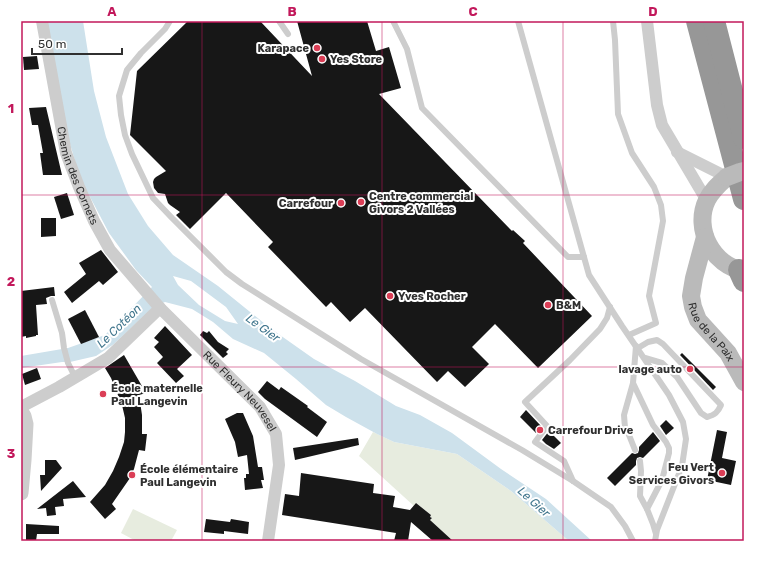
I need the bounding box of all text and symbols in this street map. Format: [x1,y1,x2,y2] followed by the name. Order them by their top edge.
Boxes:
[107,4,117,19] text: A
[287,4,297,19] text: B
[468,4,478,19] text: C
[648,4,658,19] text: D
[32,30,122,56] scale bar
[38,37,66,51] text: 50 m
[257,42,309,55] place label: Karapace
[312,43,322,53] marker: Karapace
[330,53,383,66] place label: Yes Store
[317,54,327,64] marker: Yes Store
[8,101,14,116] text: 1
[55,125,101,227] street label: Chemin des Cornets
[369,190,473,216] place label: Centre commercial Givors 2 Vallées
[279,197,333,210] place label: Carrefour
[356,197,366,207] marker: Centre commercial Givors 2 Vallées
[336,198,346,208] marker: Carrefour
[7,274,15,289] text: 2
[398,290,466,303] place label: Yves Rocher
[385,291,395,301] marker: Yves Rocher
[556,299,581,312] place label: B&M
[543,300,553,310] marker: B&M
[94,301,144,351] water label: Le Cotéon
[686,301,738,363] street label: Rue de la Paix
[243,311,283,345] water label: Le Gier
[200,348,279,434] street label: Rue Fleury Neuvesel
[618,363,682,376] place label: lavage auto
[685,364,695,374] marker: lavage auto
[111,382,203,408] place label: École maternelle Paul Langevin
[98,389,108,399] marker: École maternelle Paul Langevin
[548,424,634,437] place label: Carrefour Drive
[535,425,545,435] marker: Carrefour Drive
[7,446,16,461] text: 3
[629,461,714,487] place label: Feu Vert Services Givors
[140,463,239,489] place label: École élémentaire Paul Langevin
[717,468,727,478] marker: Feu Vert Services Givors
[127,470,137,480] marker: École élémentaire Paul Langevin
[515,484,553,520] water label: Le Gier

